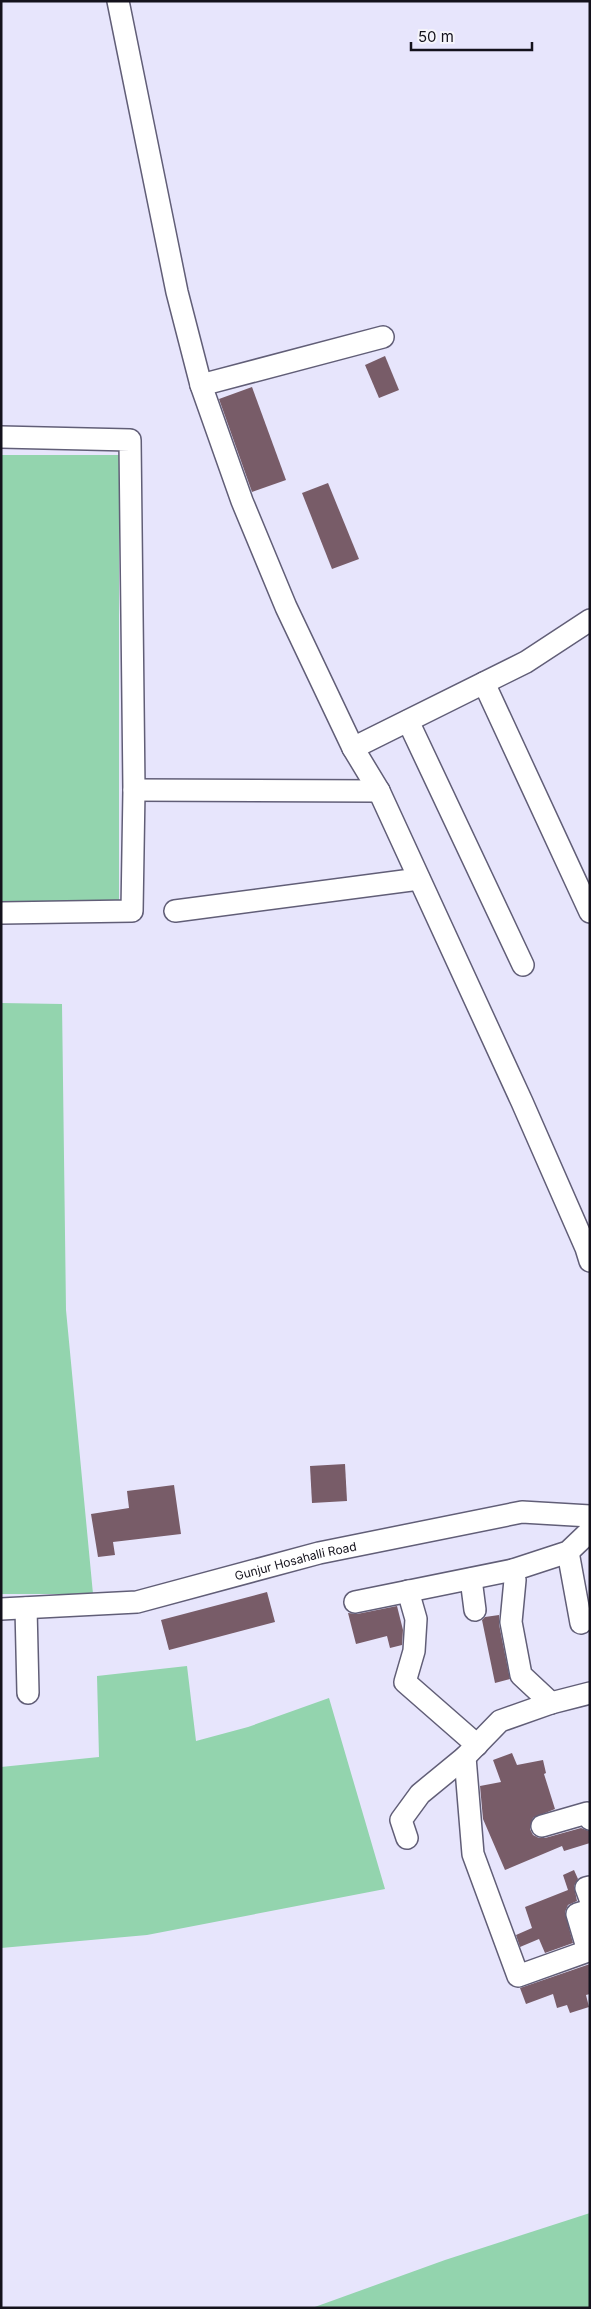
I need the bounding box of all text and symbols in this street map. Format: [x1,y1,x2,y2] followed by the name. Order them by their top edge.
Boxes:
[411,20,532,52] scale bar
[418,27,454,46] text: 50 m
[233,1538,358,1583] street label: Gunjur Hosahalli Road

